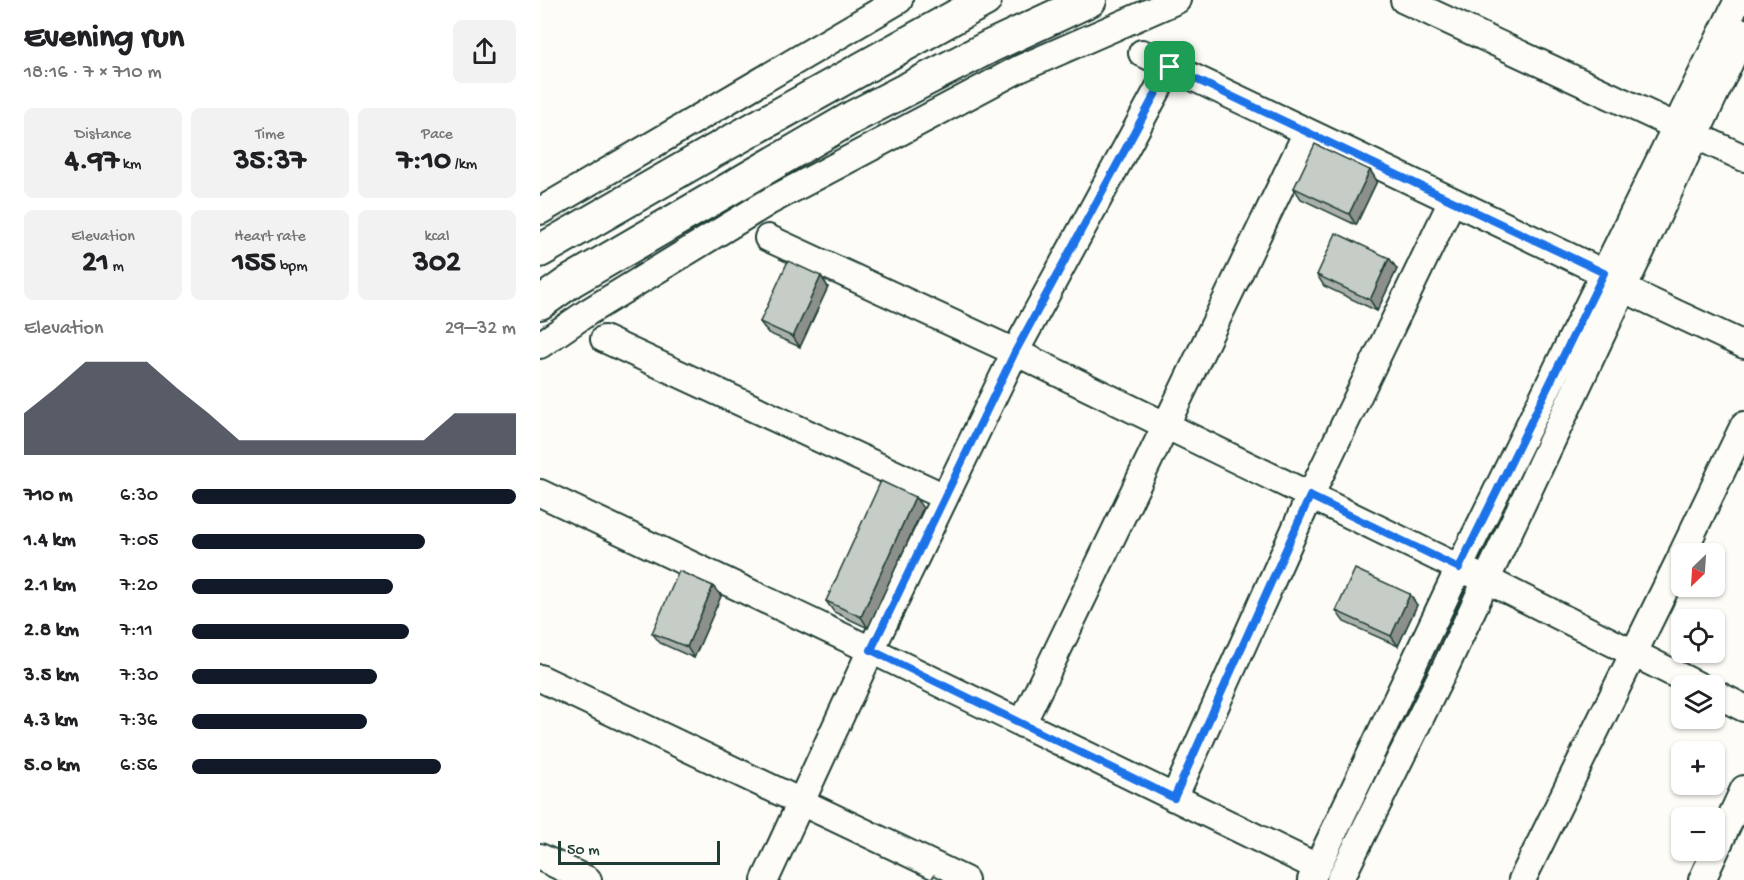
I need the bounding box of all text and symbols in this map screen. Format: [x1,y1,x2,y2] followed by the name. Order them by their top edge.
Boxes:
[24,20,184,58] text: Evening run
[453,20,516,83] button: share
[1144,41,1195,92] pin
[1153,50,1186,83] icon: arrive
[24,62,162,85] text: 18:16 · 7 × 710 m
[75,126,131,145] text: Distance
[255,126,285,145] text: Time
[421,126,453,145] text: Pace
[65,145,119,180] text: 4.97
[234,145,306,180] text: 35:37
[397,145,451,180] text: 7:10
[119,156,141,175] text: km
[451,156,477,175] text: /km
[71,228,135,247] text: Elevation
[234,228,306,247] text: Heart rate
[425,228,449,247] text: kcal
[82,247,109,282] text: 21
[232,247,276,282] text: 155
[413,247,461,282] text: 302
[109,258,124,277] text: m
[276,258,308,277] text: bpm
[24,318,104,341] text: Elevation
[445,318,516,341] text: 29–32 m
[24,485,73,508] text: 710 m
[120,485,158,508] text: 6:30
[24,530,76,553] text: 1.4 km
[120,530,159,553] text: 7:05
[1671,543,1725,597] north arrow
[1671,543,1725,861] map controls
[24,575,76,598] text: 2.1 km
[120,575,158,598] text: 7:20
[1671,609,1725,663] button: locate
[24,620,79,643] text: 2.8 km
[120,620,153,643] text: 7:11
[24,665,79,688] text: 3.5 km
[120,665,158,688] text: 7:30
[1671,675,1725,729] button: layers
[24,710,78,733] text: 4.3 km
[120,710,157,733] text: 7:36
[1671,741,1725,795] button: +
[24,755,80,778] text: 5.0 km
[120,755,157,778] text: 6:56
[1671,807,1725,861] button: −
[558,838,720,866] scale bar
[567,842,600,861] text: 50 m

